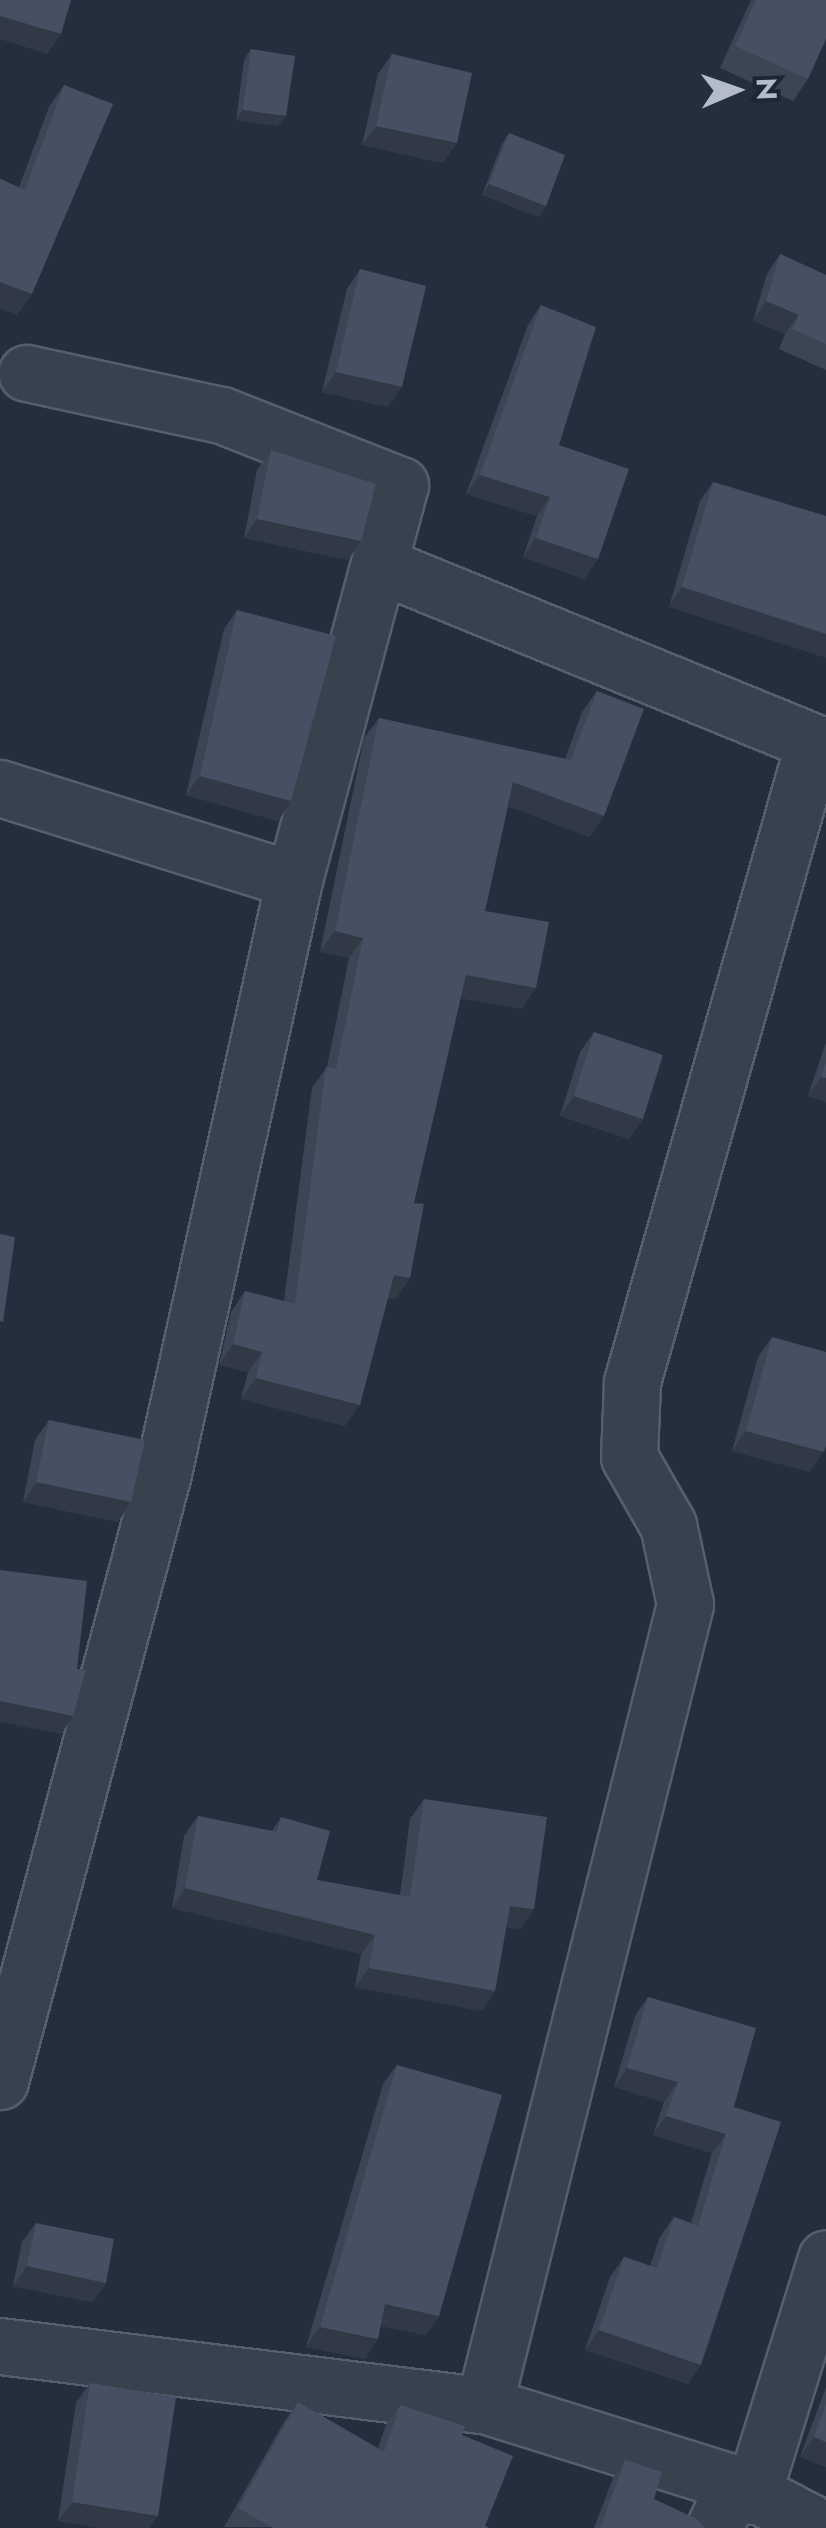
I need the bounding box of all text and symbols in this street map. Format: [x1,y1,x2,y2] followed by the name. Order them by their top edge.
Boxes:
[686,40,786,140] north arrow
[746,77,787,101] text: N

